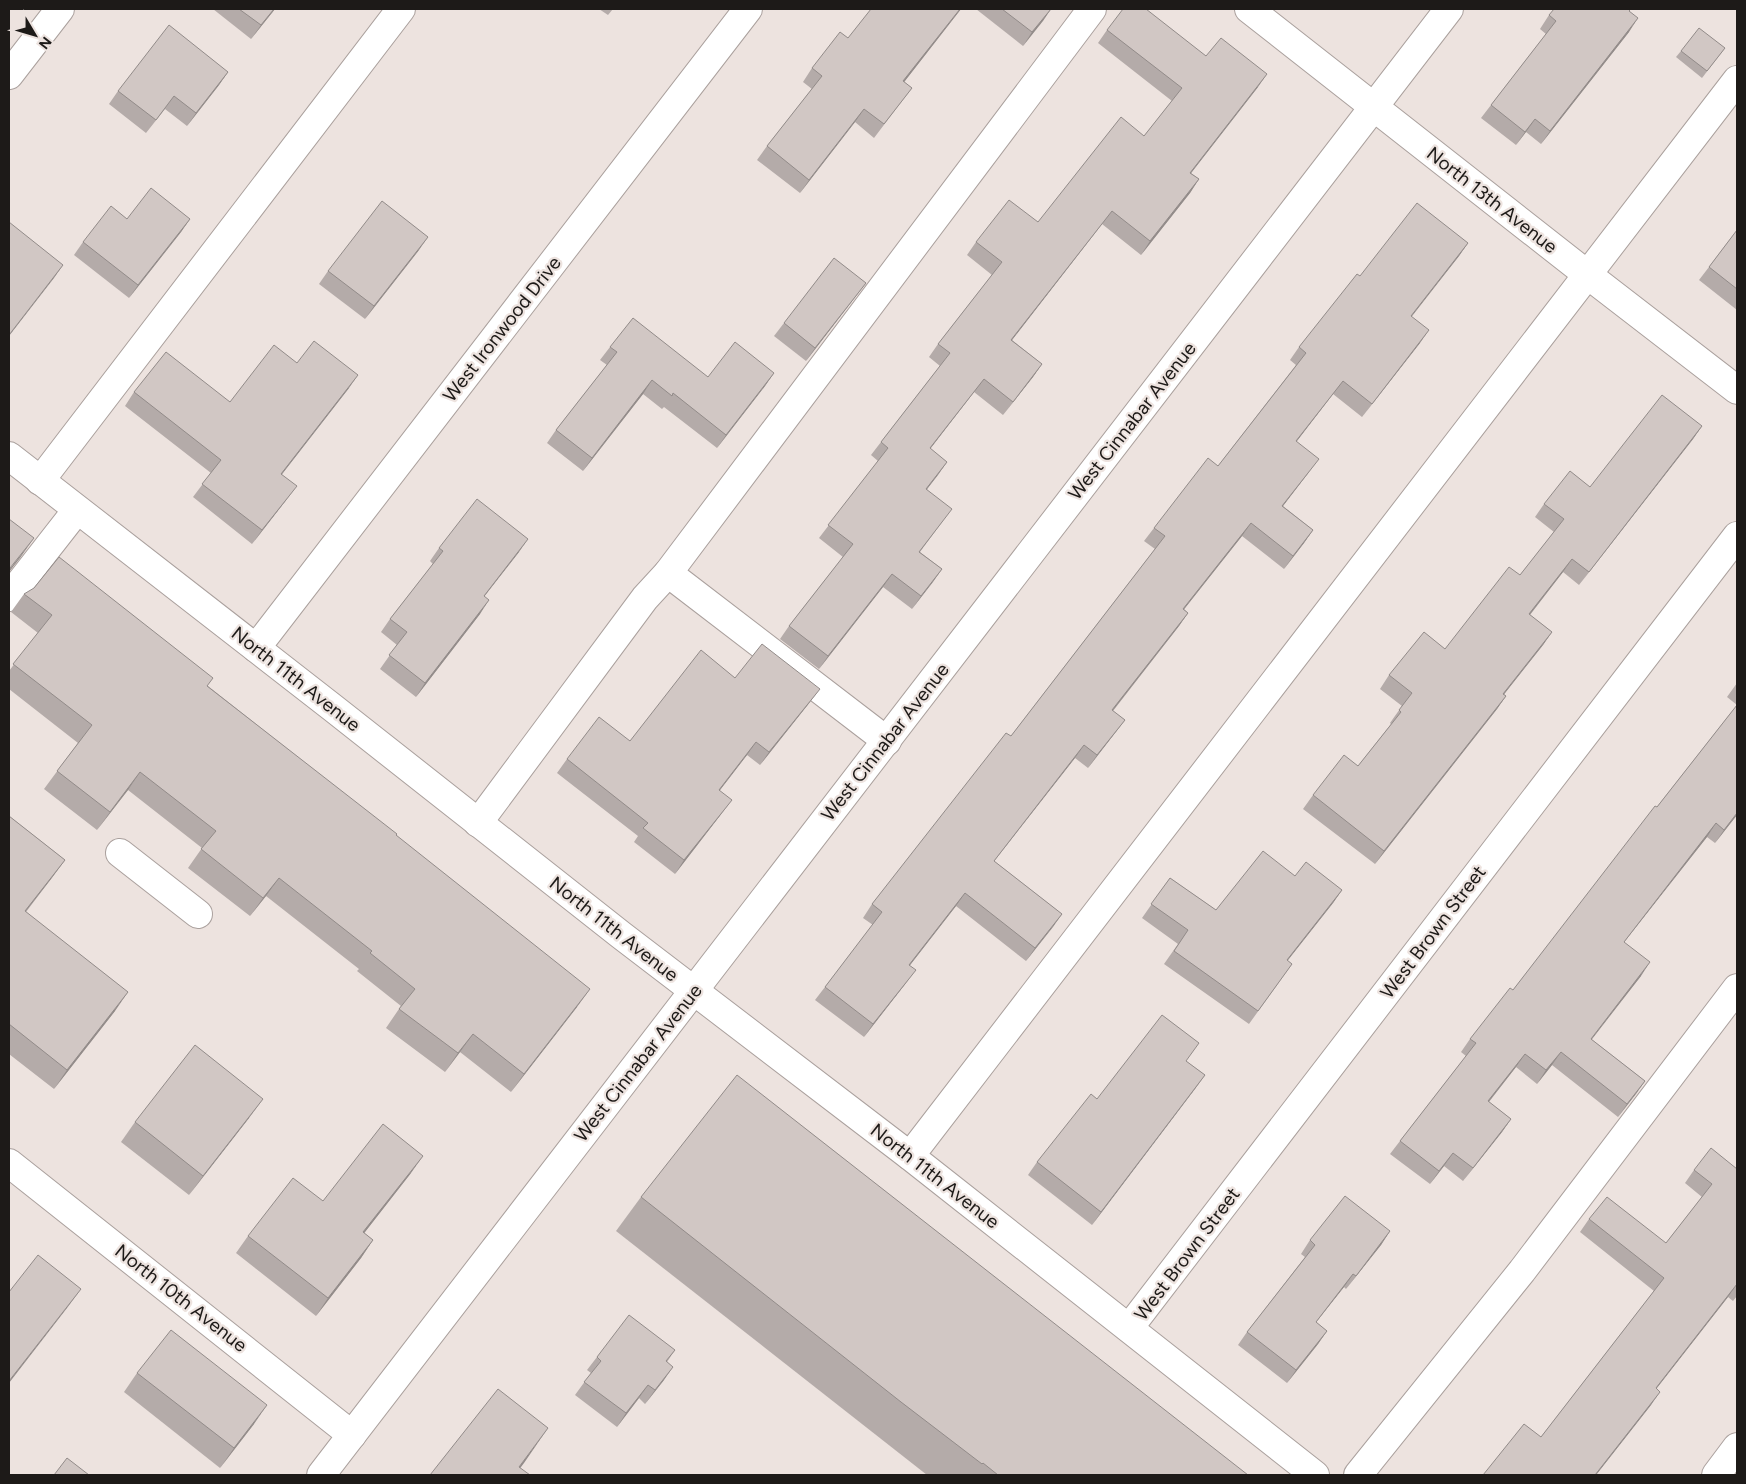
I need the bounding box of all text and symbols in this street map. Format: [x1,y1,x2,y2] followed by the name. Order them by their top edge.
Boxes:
[10,10,60,60] north arrow
[35,33,55,52] text: N
[1422,142,1562,258] street label: North 13th Avenue
[438,252,566,406] street label: West Ironwood Drive
[1063,338,1201,504] street label: West Cinnabar Avenue
[227,622,365,736] street label: North 11th Avenue
[816,659,954,825] street label: West Cinnabar Avenue
[1375,861,1491,1003] street label: West Brown Street
[545,872,683,986] street label: North 11th Avenue
[569,980,707,1146] street label: West Cinnabar Avenue
[866,1119,1004,1233] street label: North 11th Avenue
[1129,1183,1245,1325] street label: West Brown Street
[110,1239,252,1357] street label: North 10th Avenue

